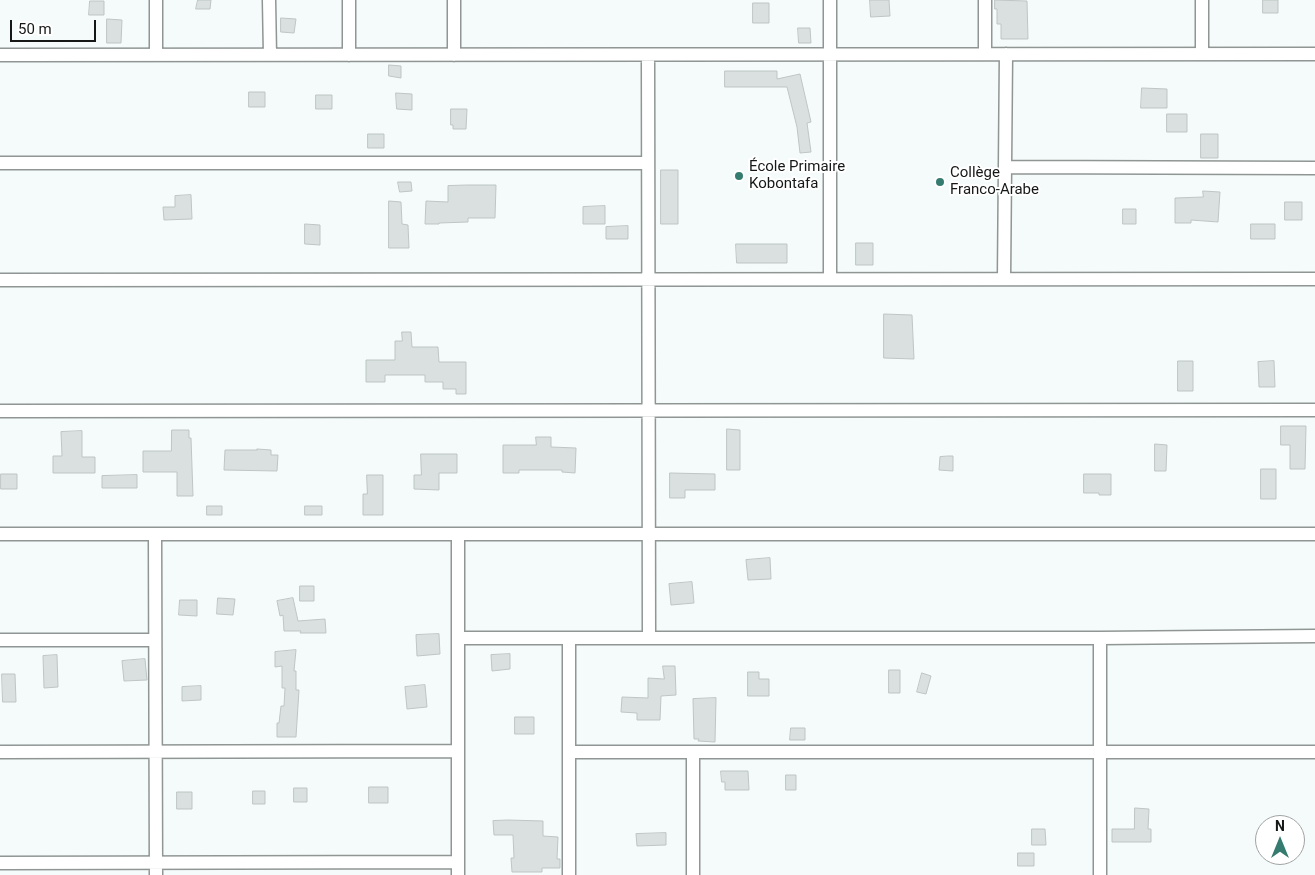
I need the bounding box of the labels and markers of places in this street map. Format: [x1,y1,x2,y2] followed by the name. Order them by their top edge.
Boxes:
[749,158,845,193] place label: École Primaire Kobontafa
[950,164,1039,199] place label: Collège Franco-Arabe
[733,170,745,182] marker: École Primaire Kobontafa
[934,176,946,188] marker: Collège Franco-Arabe

